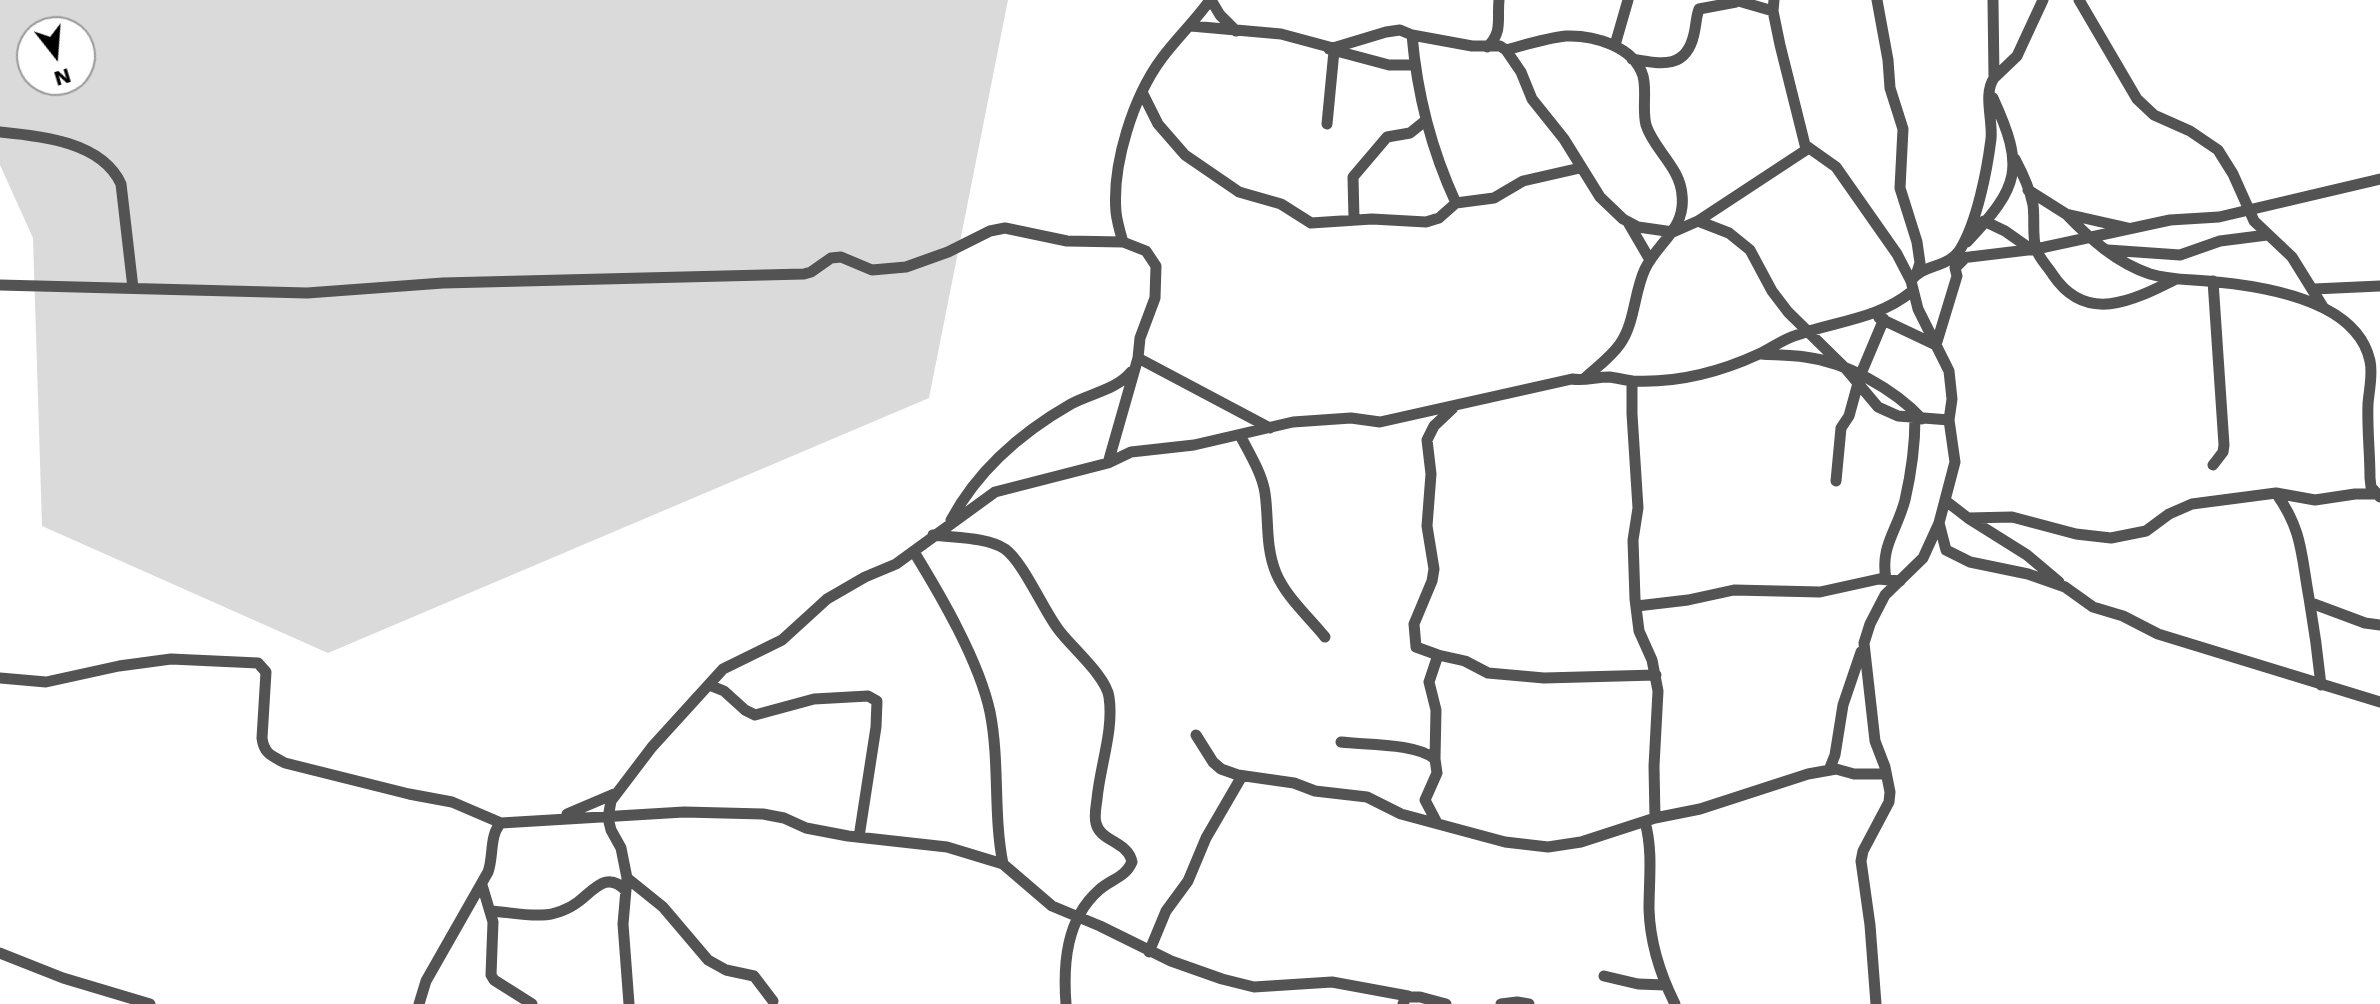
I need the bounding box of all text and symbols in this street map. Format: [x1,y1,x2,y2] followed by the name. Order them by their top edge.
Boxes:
[16,16,96,96] north arrow
[51,63,74,92] text: N

